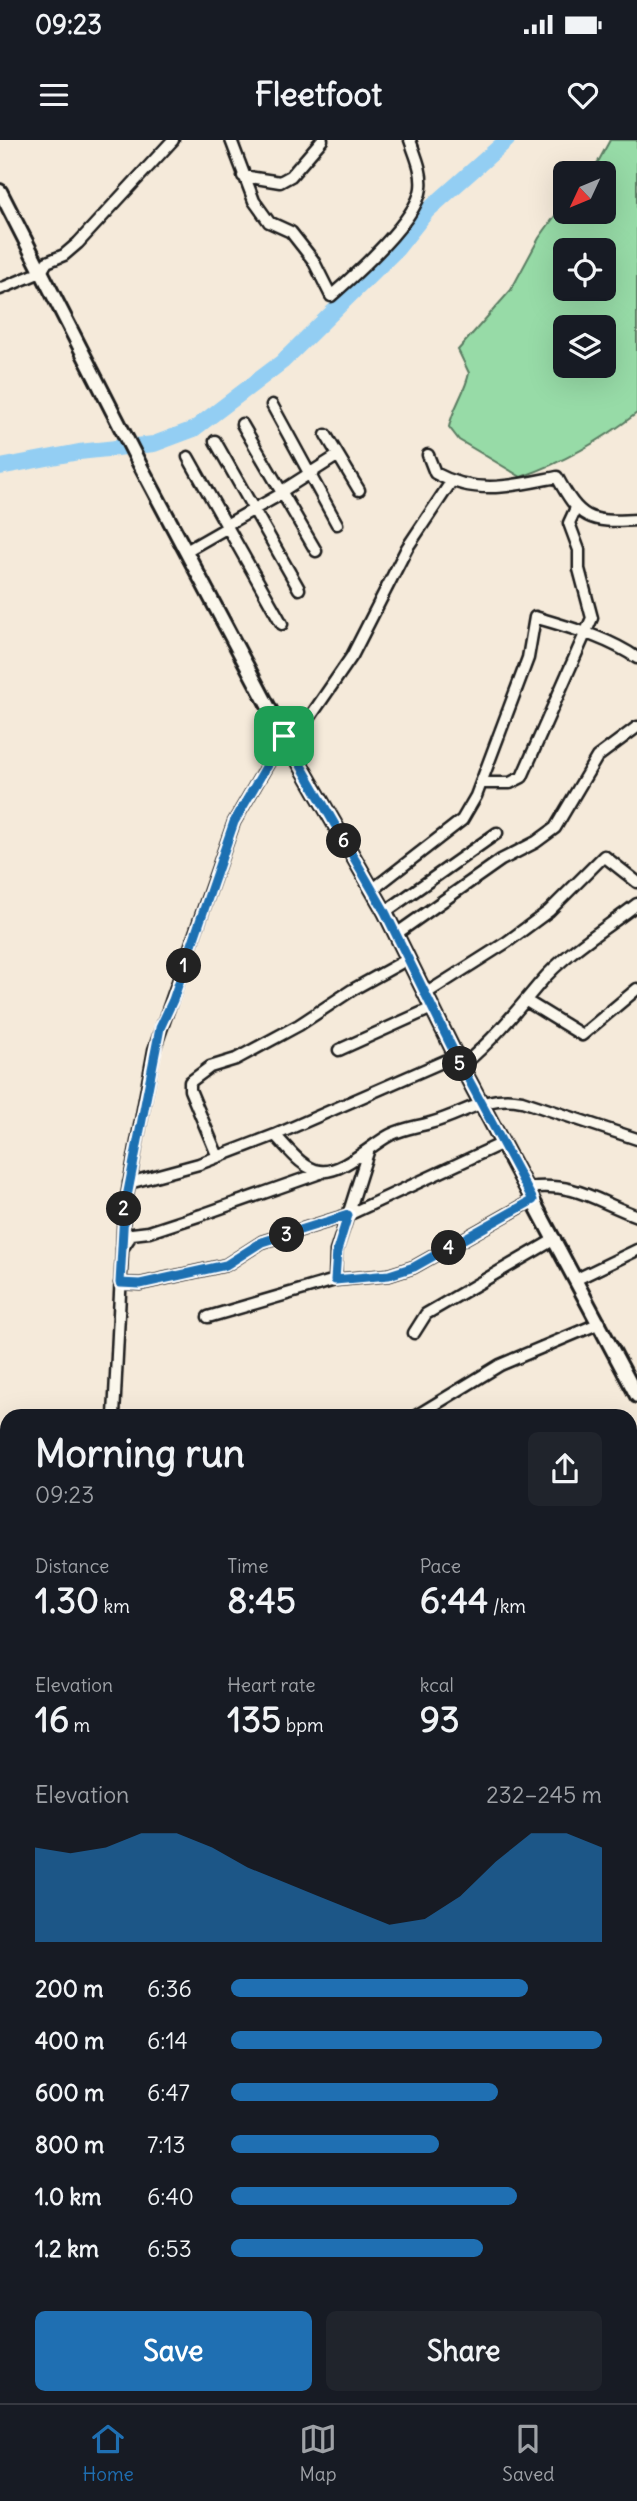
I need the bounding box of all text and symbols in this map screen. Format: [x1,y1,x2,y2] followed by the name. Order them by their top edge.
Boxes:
[35,8,102,41] text: 09:23
[255,74,382,115] text: Fleetfoot
[35,76,73,114] icon: menu
[564,76,602,114] icon: heart
[553,161,616,224] north arrow
[553,161,616,378] map controls
[553,238,616,301] button: locate
[553,315,616,378] button: layers
[254,706,314,766] pin
[265,717,303,755] icon: arrive
[326,824,362,858] pin: 6
[338,828,349,852] text: 6
[166,948,202,984] pin: 1
[180,953,187,977] text: 1
[442,1046,477,1082] pin: 5
[454,1051,465,1075] text: 5
[106,1192,142,1226] pin: 2
[118,1196,129,1220] text: 2
[270,1218,304,1252] pin: 3
[281,1222,292,1246] text: 3
[432,1230,466,1266] pin: 4
[443,1235,454,1259] text: 4
[35,1430,245,1477] text: Morning run
[528,1432,602,1506] button: share
[35,1480,94,1509] text: 09:23
[35,1554,109,1578] text: Distance
[227,1554,268,1578] text: Time
[420,1554,461,1578] text: Pace
[35,1578,99,1622] text: 1.30
[227,1578,296,1622] text: 8:45
[420,1578,488,1622] text: 6:44
[99,1594,130,1618] text: km
[488,1594,526,1618] text: /km
[35,1673,113,1697] text: Elevation
[227,1673,315,1697] text: Heart rate
[420,1673,454,1697] text: kcal
[35,1697,69,1741] text: 16
[227,1697,281,1741] text: 135
[420,1697,460,1741] text: 93
[69,1713,90,1737] text: m
[281,1713,324,1737] text: bpm
[35,1780,129,1809] text: Elevation
[486,1780,602,1809] text: 232–245 m
[35,1974,104,2003] text: 200 m
[147,1974,192,2003] text: 6:36
[35,2026,104,2055] text: 400 m
[147,2026,188,2055] text: 6:14
[35,2078,104,2107] text: 600 m
[147,2078,190,2107] text: 6:47
[35,2130,104,2159] text: 800 m
[147,2130,186,2159] text: 7:13
[35,2182,101,2211] text: 1.0 km
[147,2182,194,2211] text: 6:40
[35,2234,99,2263] text: 1.2 km
[147,2234,192,2263] text: 6:53
[35,2311,312,2391] button: Save
[326,2311,602,2391] button: Share
[83,2420,134,2486] tab: Home
[299,2420,337,2486] tab: Map
[502,2420,554,2486] tab: Saved

